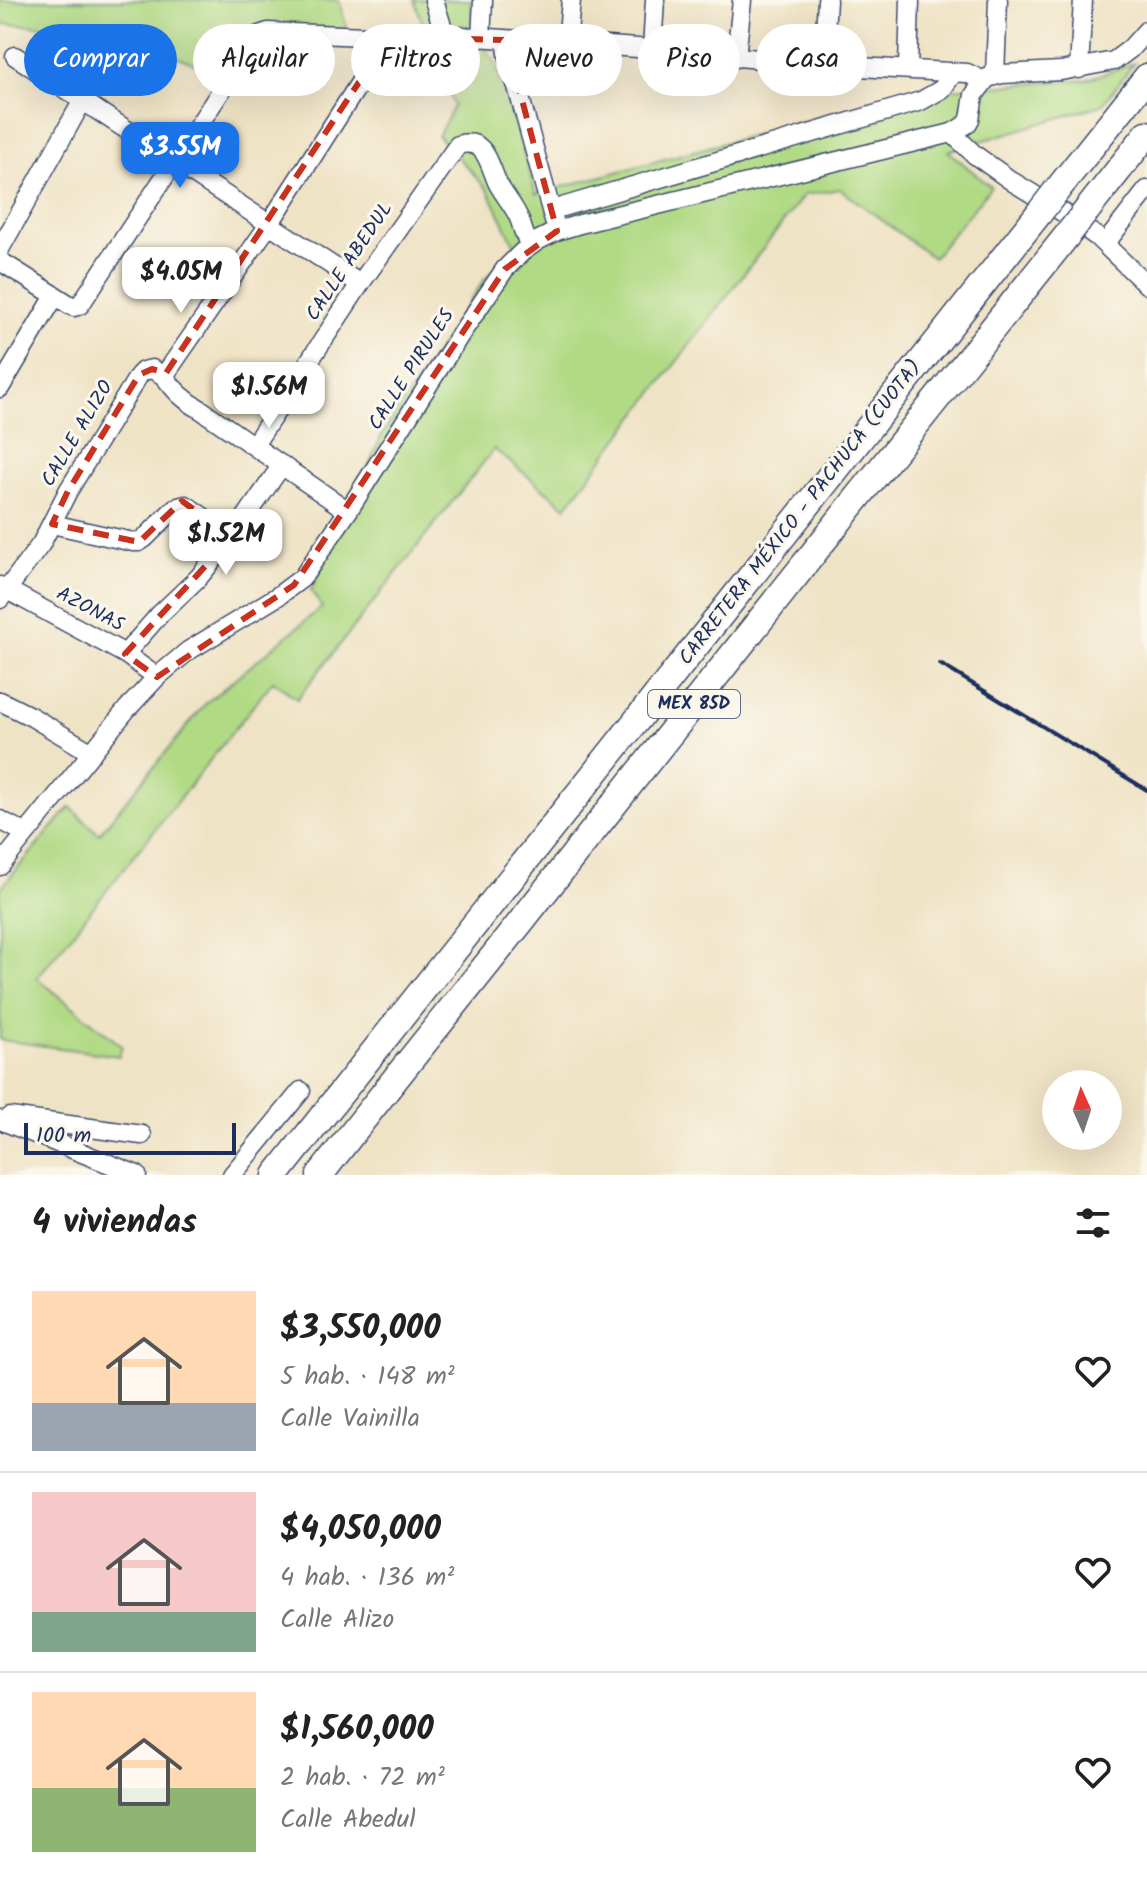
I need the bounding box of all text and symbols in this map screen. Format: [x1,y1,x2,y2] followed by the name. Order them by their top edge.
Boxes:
[24,24,177,96] chip: Comprar
[193,24,335,96] chip: Alquilar
[351,24,480,96] chip: Filtros
[496,24,622,96] chip: Nuevo
[638,24,740,96] chip: Piso
[756,24,867,96] chip: Casa
[115,122,245,190] pin: $3.55M
[139,127,221,169] text: $3.55M
[298,196,402,328] street label: CALLE ABEDUL
[116,247,246,315] pin: $4.05M
[140,252,222,294] text: $4.05M
[361,302,464,437] street label: CALLE PIRULES
[671,353,931,673] street label: CARRETERA MÉXICO - PACHUCA (CUOTA)
[204,362,334,430] pin: $1.56M
[231,367,307,409] text: $1.56M
[33,374,123,494] street label: CALLE ALIZO
[161,509,291,577] pin: $1.52M
[187,514,265,556] text: $1.52M
[50,579,130,641] street label: AZONAS
[648,690,740,718] road number: MEX 85D
[1042,1070,1122,1150] north arrow
[1042,1070,1122,1150] map controls
[24,1119,236,1155] scale bar
[36,1119,91,1154] text: 100 m
[32,1196,197,1250] text: 4 viviendas
[1071,1201,1115,1245] icon: filters
[280,1302,441,1356] text: $3,550,000
[96,1323,192,1419] icon: home
[1071,1349,1115,1393] icon: heart
[280,1356,455,1398] text: 5 hab. · 148 m²
[280,1398,420,1440] text: Calle Vainilla
[280,1503,441,1557] text: $4,050,000
[96,1524,192,1620] icon: home
[1071,1550,1115,1594] icon: heart
[280,1557,454,1599] text: 4 hab. · 136 m²
[280,1599,394,1641] text: Calle Alizo
[280,1703,434,1757] text: $1,560,000
[96,1724,192,1820] icon: home
[1071,1750,1115,1794] icon: heart
[280,1757,445,1799] text: 2 hab. · 72 m²
[280,1799,416,1841] text: Calle Abedul

